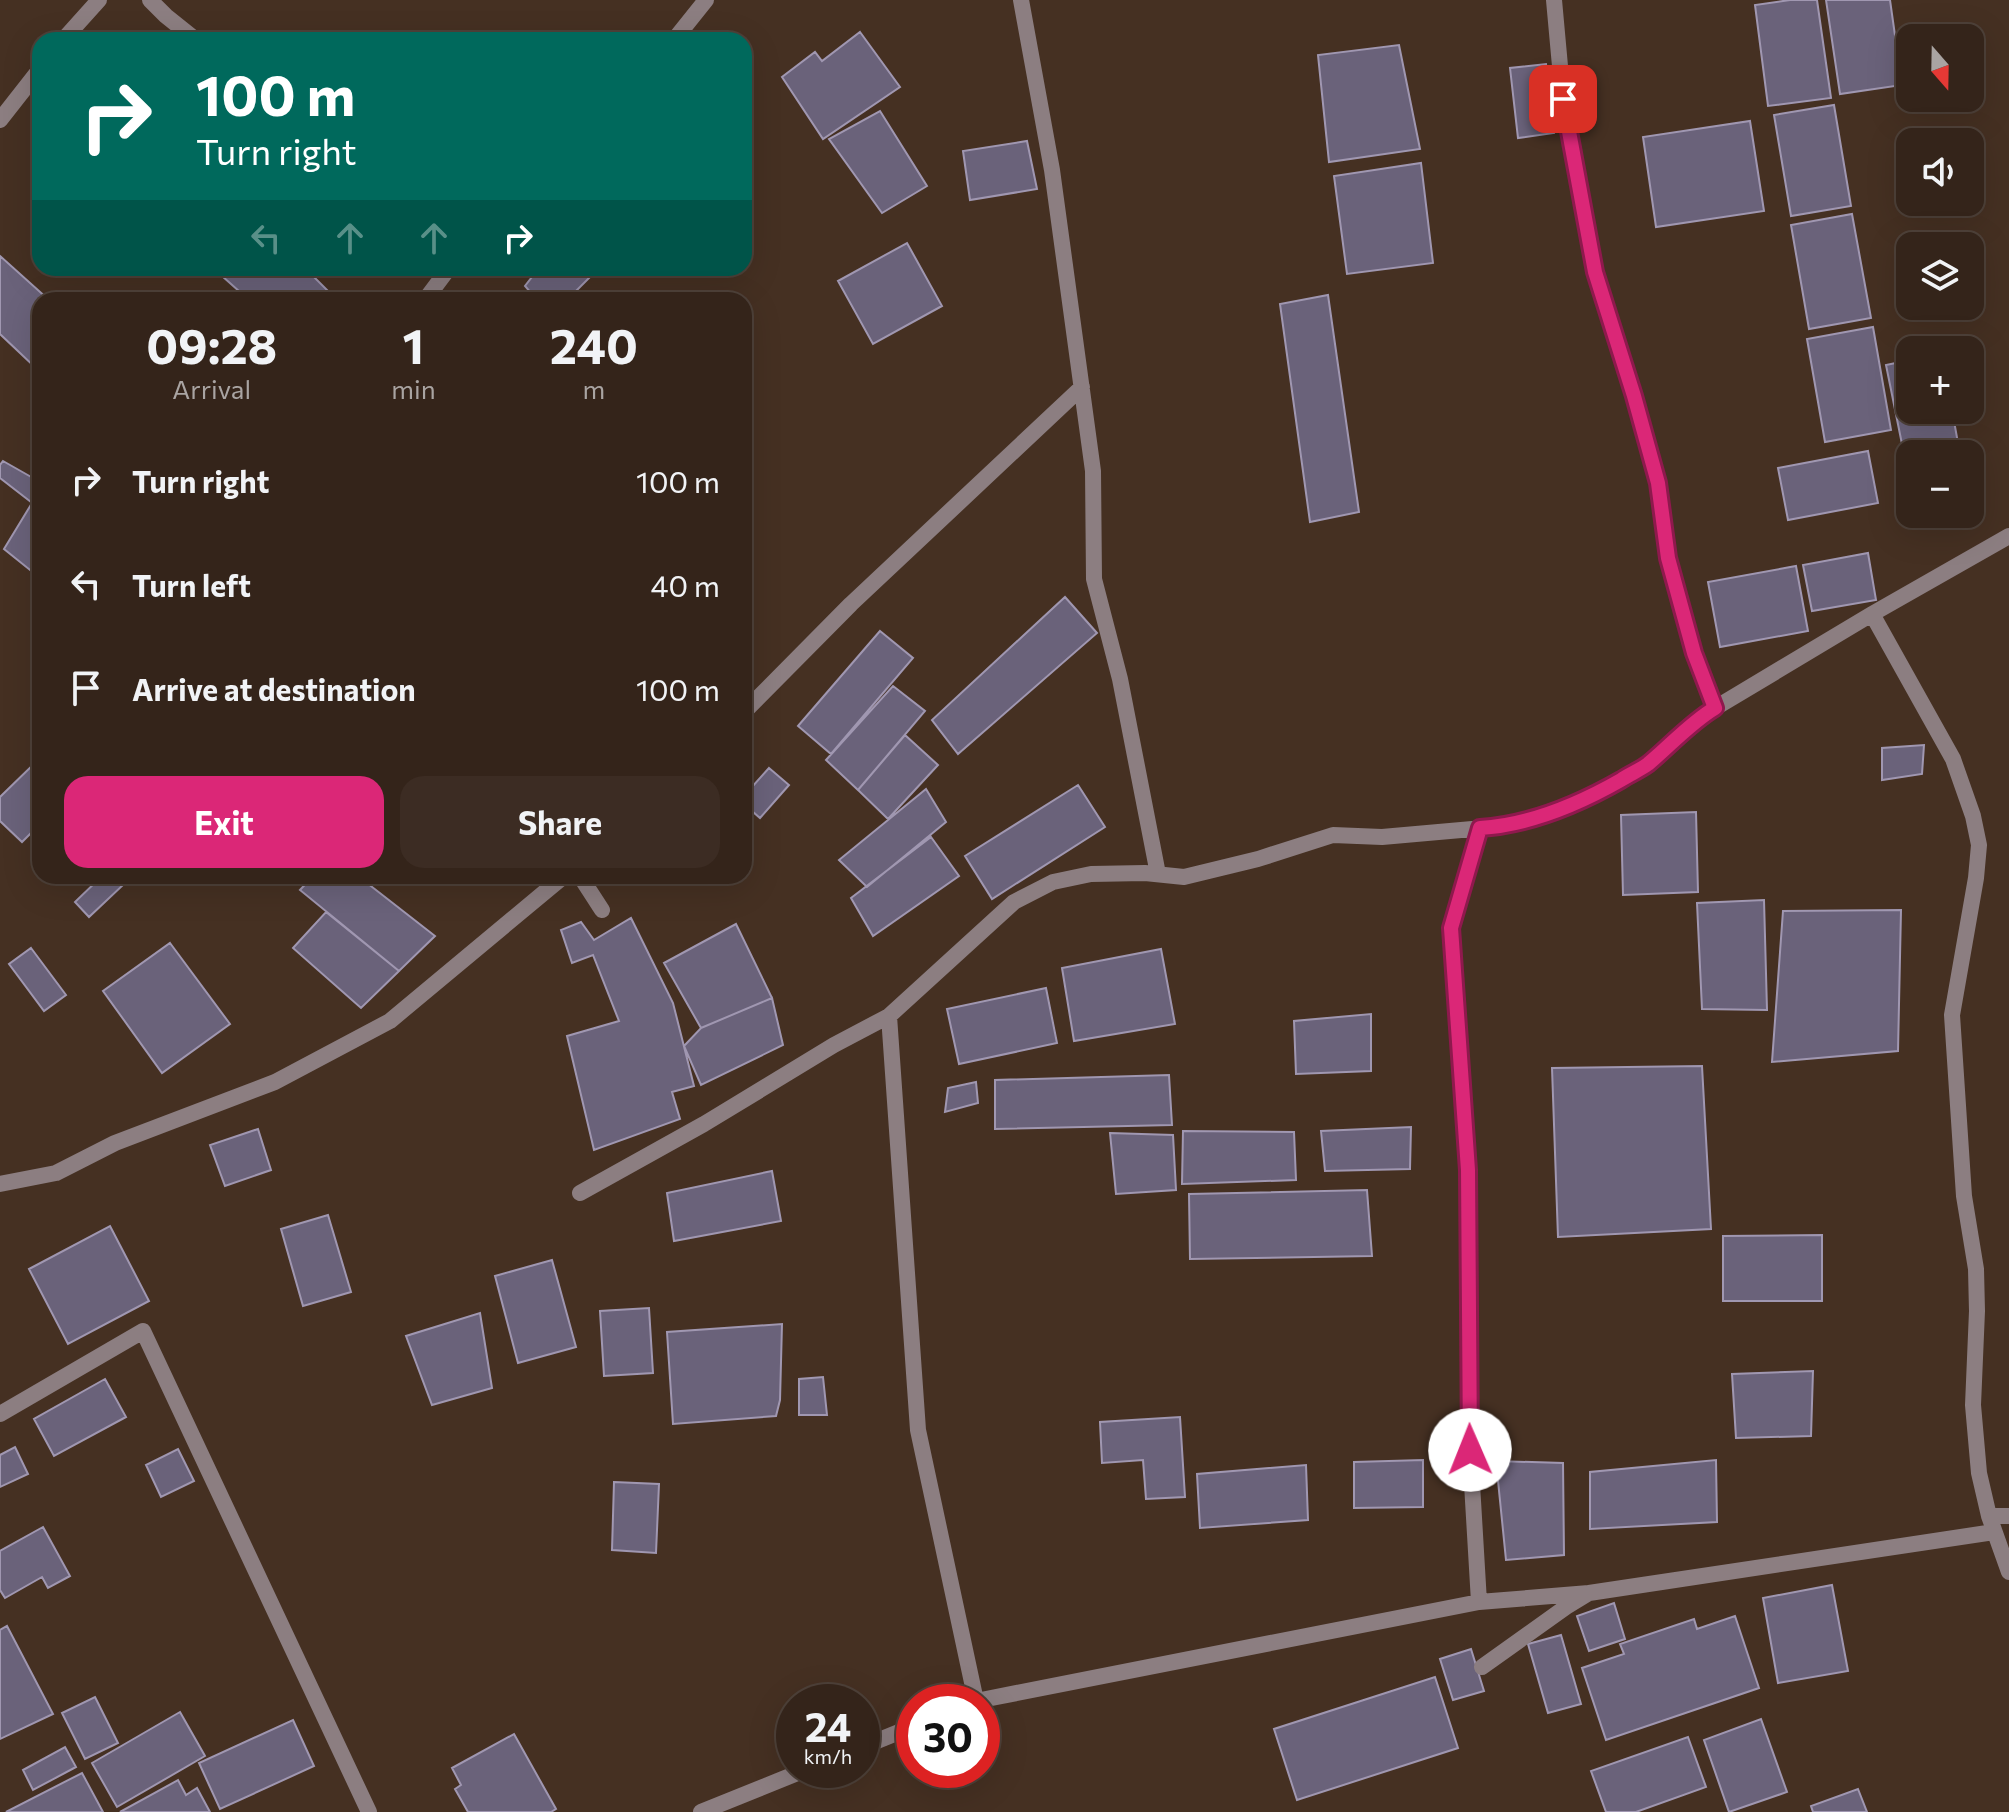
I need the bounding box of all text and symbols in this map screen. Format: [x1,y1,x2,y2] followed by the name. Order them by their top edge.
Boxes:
[1896,24,1984,112] north arrow
[1896,24,1984,528] map controls
[196,59,355,128] text: 100 m
[64,64,168,168] icon: right
[1529,65,1597,133] pin
[1541,77,1585,121] icon: arrive
[196,128,357,172] text: Turn right
[1896,128,1984,216] button: sound
[244,216,288,260] icon: left
[328,216,372,260] icon: ahead
[412,216,456,260] icon: ahead
[496,216,540,260] icon: right
[1896,232,1984,320] button: layers
[146,315,277,374] text: 09:28
[403,315,424,374] text: 1
[550,315,638,374] text: 240
[1896,336,1984,424] button: +
[172,373,251,404] text: Arrival
[391,373,436,404] text: min
[582,373,605,404] text: m
[1896,440,1984,528] button: −
[64,458,108,502] icon: right
[132,462,269,499] text: Turn right
[636,462,720,499] text: 100 m
[64,562,108,606] icon: left
[132,566,251,603] text: Turn left
[651,566,720,603] text: 40 m
[64,666,108,710] icon: arrive
[132,670,416,707] text: Arrive at destination
[636,670,720,707] text: 100 m
[64,776,384,868] button: Exit
[400,776,720,868] button: Share
[1428,1408,1512,1492] position arrow
[896,1684,1000,1788] speed limit sign: 30
[805,1701,851,1750] text: 24
[804,1744,852,1768] text: km/h

